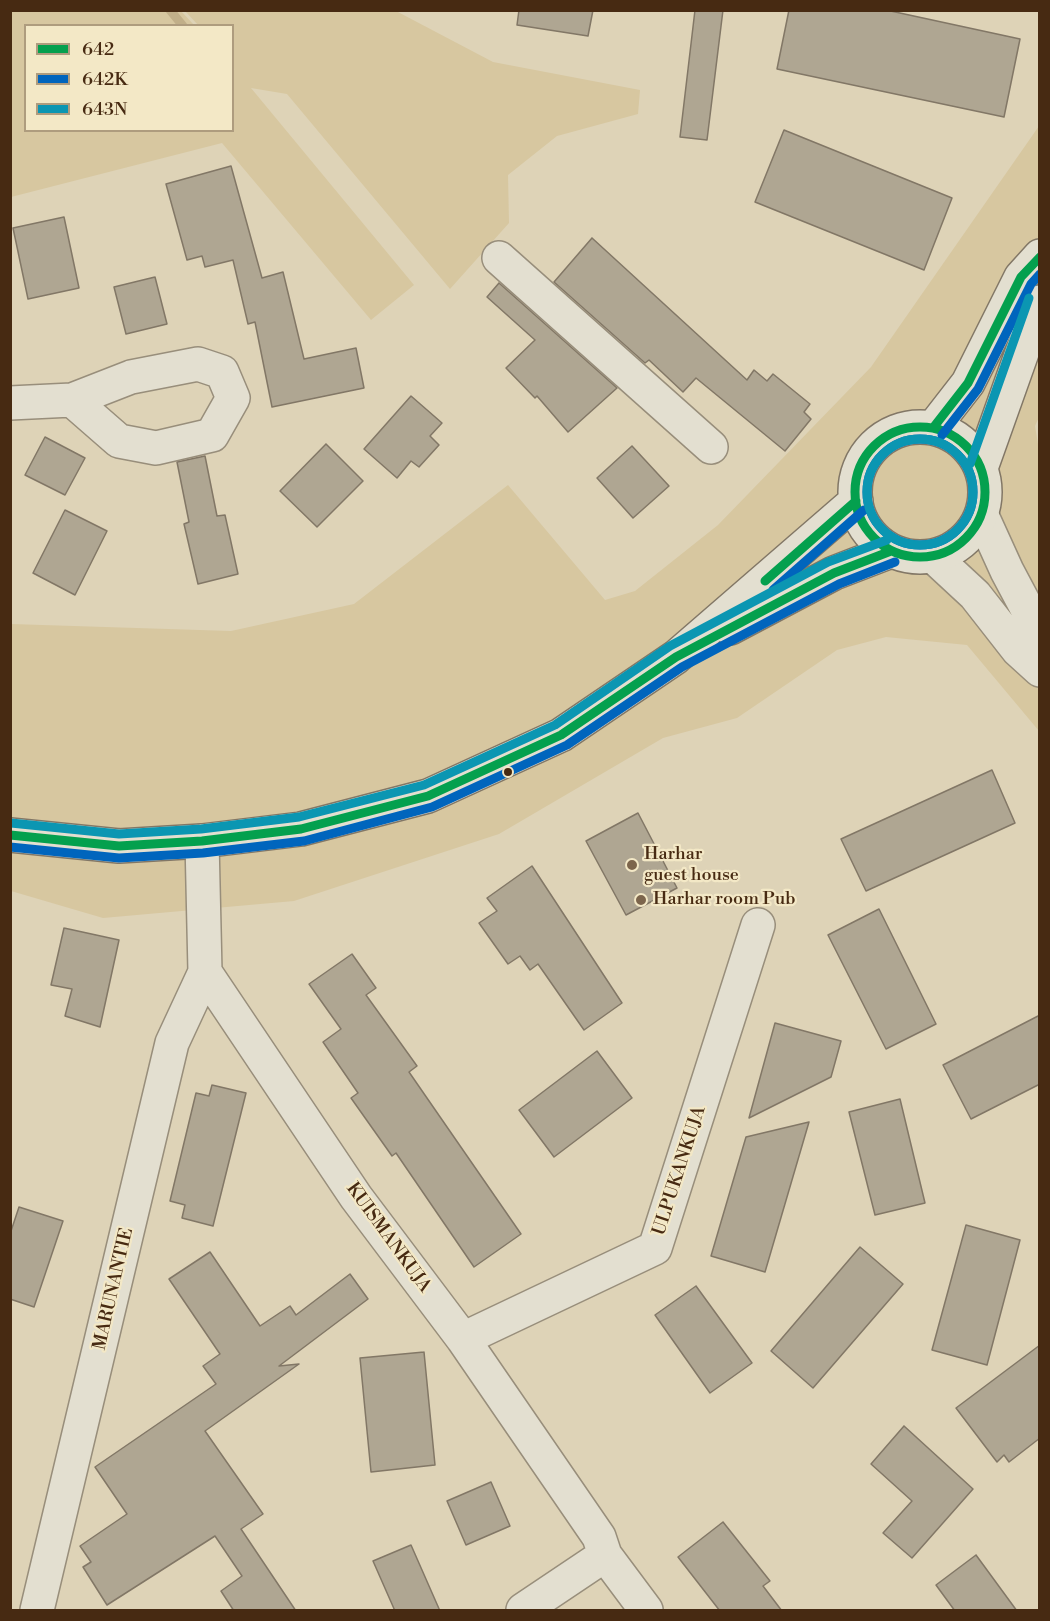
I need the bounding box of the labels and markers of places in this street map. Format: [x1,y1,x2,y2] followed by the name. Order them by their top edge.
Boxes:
[502,766,514,778] unlabelled marker
[644,844,739,886] place label: Harhar guest house
[625,858,639,872] marker: Harhar guest house
[653,889,796,911] place label: Harhar room Pub
[634,893,648,907] marker: Harhar room Pub

